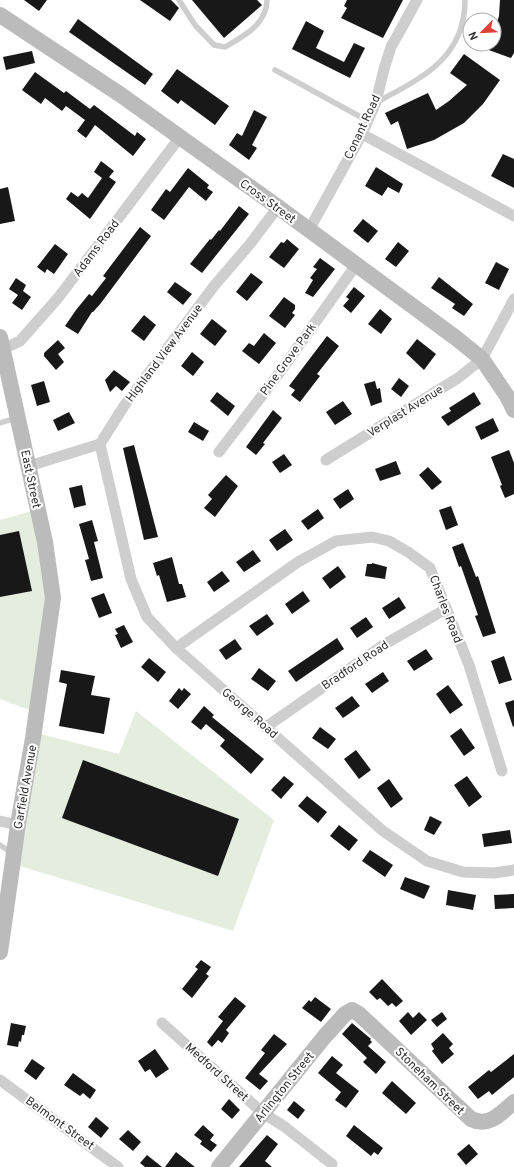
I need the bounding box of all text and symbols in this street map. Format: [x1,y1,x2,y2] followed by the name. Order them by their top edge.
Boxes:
[462,12,502,52] north arrow
[466,29,482,42] text: N
[341,93,385,162] street label: Conant Road
[236,176,299,228] street label: Cross Street
[70,217,124,280] street label: Adams Road
[123,301,207,406] street label: Highland View Avenue
[257,320,321,399] street label: Pine Grove Park
[365,382,446,442] street label: Verplast Avenue
[16,449,44,510] street label: East Street
[425,573,465,646] street label: Charles Road
[319,638,392,694] street label: Bradford Road
[218,685,281,743] street label: George Road
[11,744,41,831] street label: Garfield Avenue
[181,1040,252,1106] street label: Medford Street
[391,1044,468,1119] street label: Stoneham Street
[251,1049,318,1126] street label: Arlington Street
[22,1093,97,1154] street label: Belmont Street

